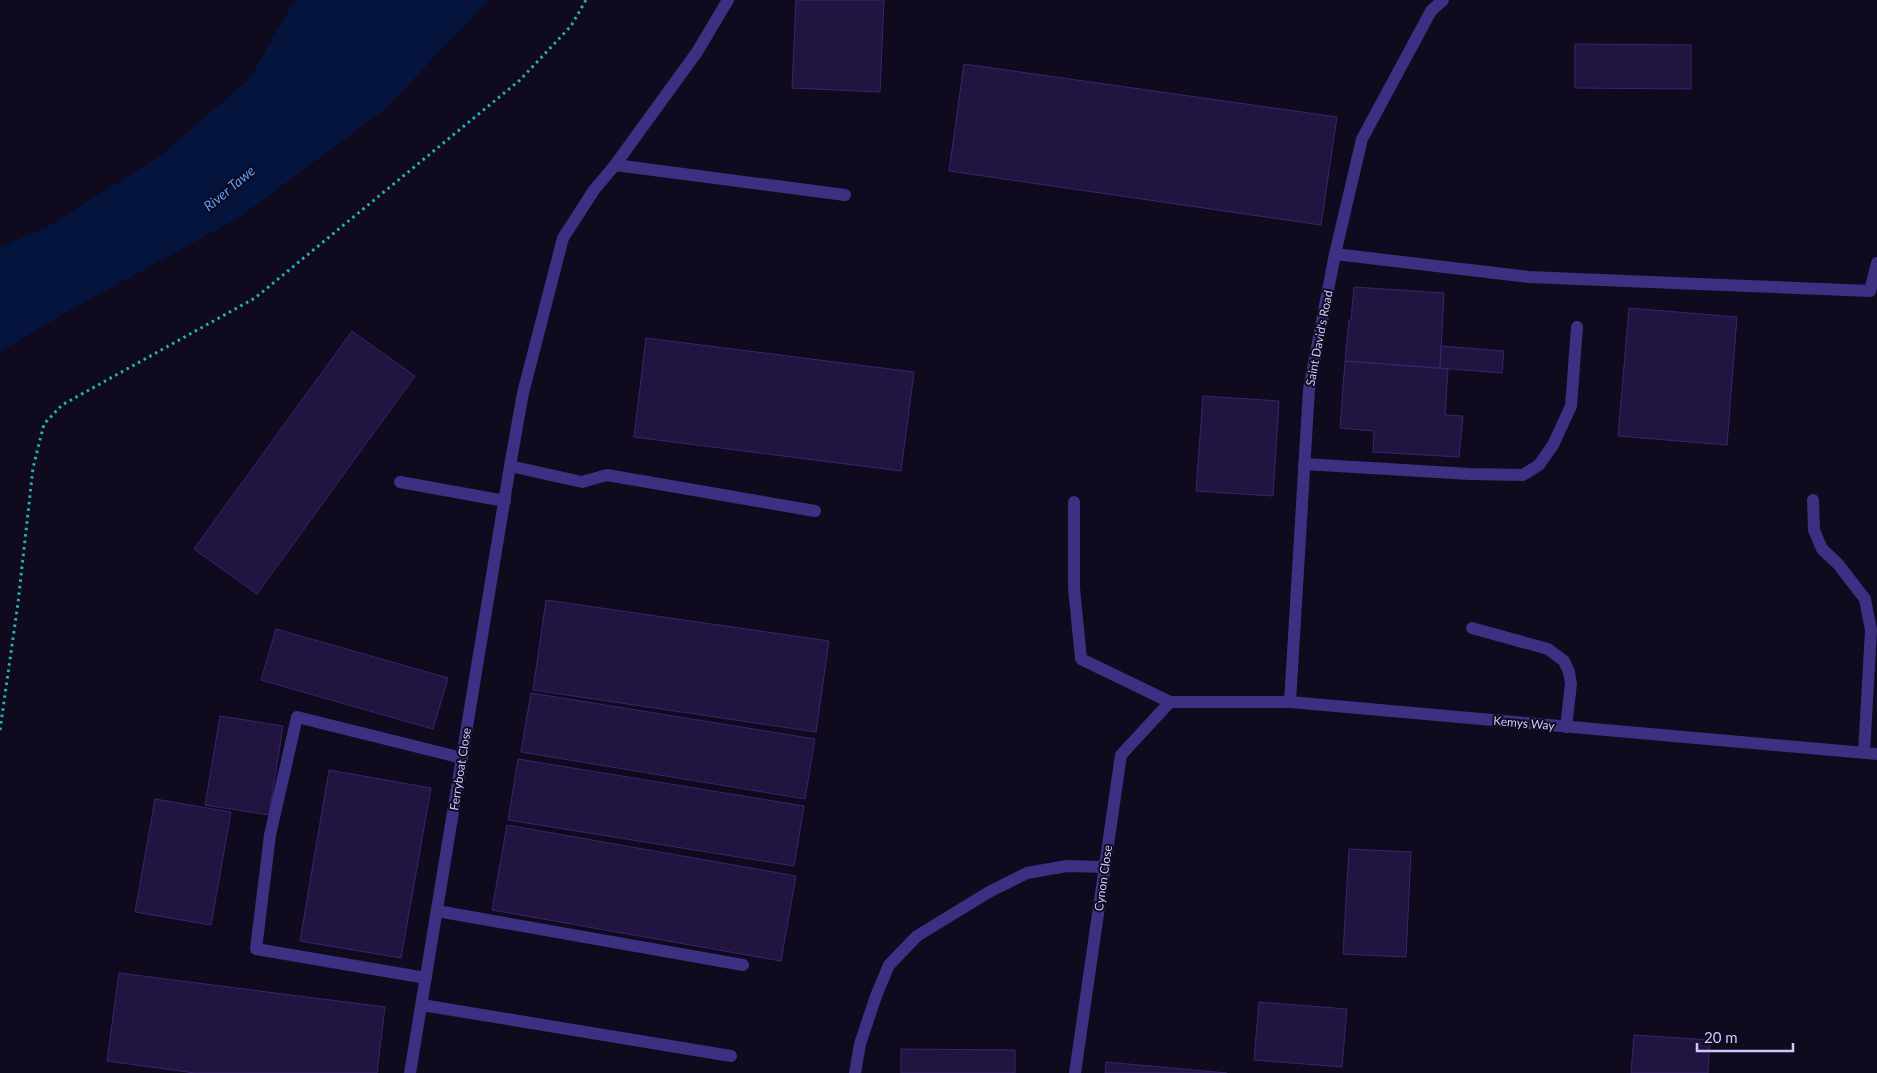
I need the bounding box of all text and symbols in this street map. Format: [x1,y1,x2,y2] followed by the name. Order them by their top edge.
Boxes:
[200,161,258,214] water label: River Tawe
[1302,289,1336,387] street label: Saint David's Road
[1493,713,1556,733] street label: Kemys Way
[446,727,474,811] street label: Ferryboat Close
[1091,844,1115,912] street label: Cynon Close
[1697,1020,1793,1052] scale bar
[1704,1028,1738,1046] text: 20 m

